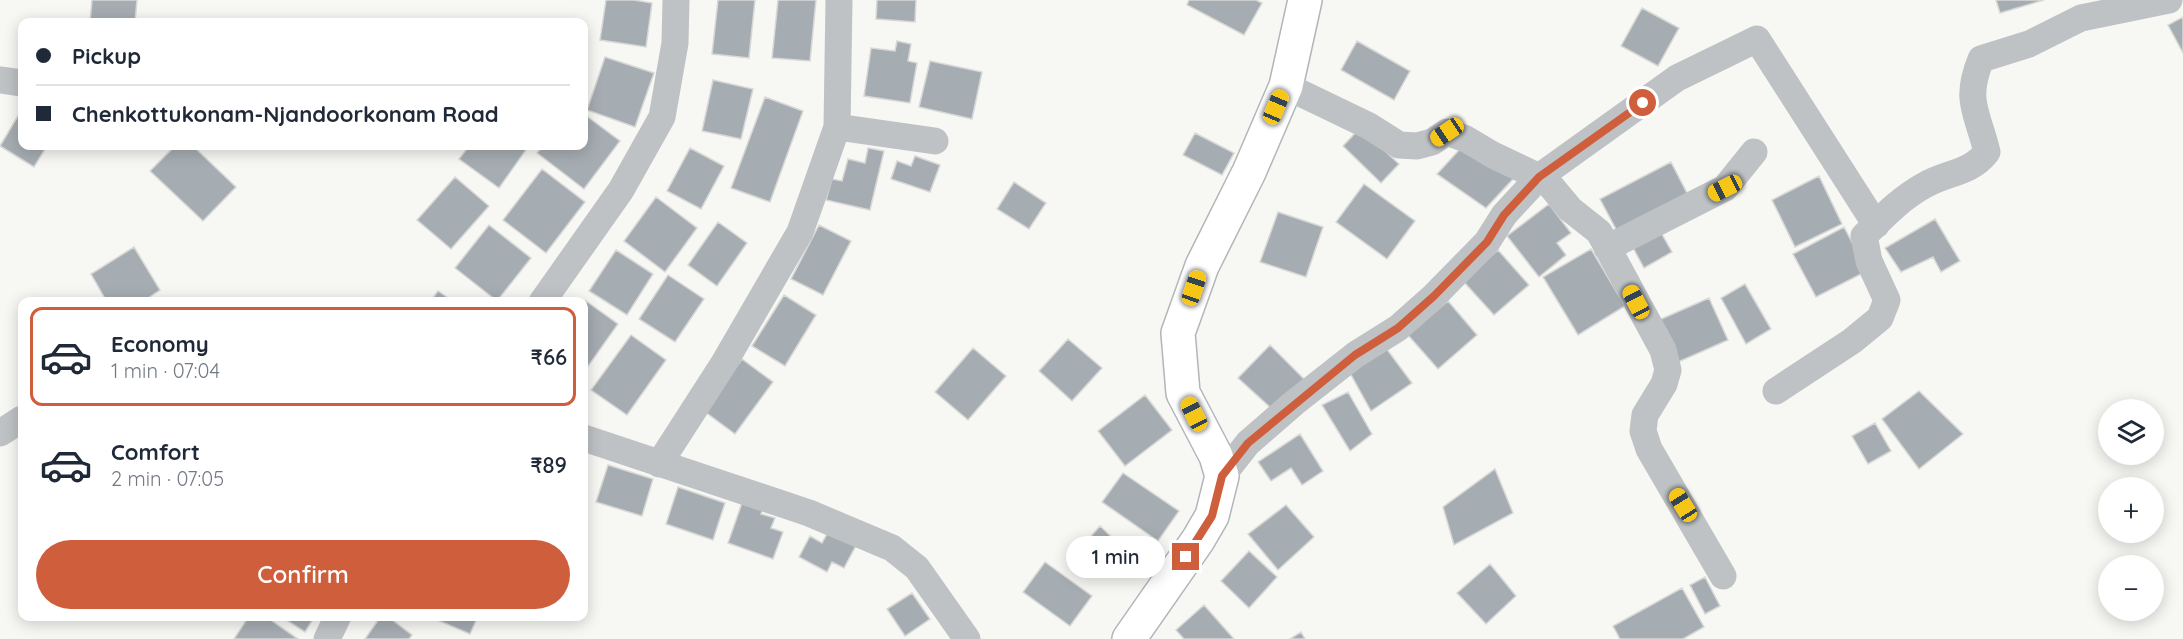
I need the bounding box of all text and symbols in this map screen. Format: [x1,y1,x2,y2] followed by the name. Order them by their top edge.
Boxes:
[72,42,141,70] text: Pickup
[1261,87,1291,127] car
[1629,89,1656,116] route start
[72,100,499,128] text: Chenkottukonam-Njandoorkonam Road
[1427,114,1467,150] car
[1705,172,1745,204] car
[1180,268,1208,308] car
[1620,282,1652,322] car
[39,330,93,384] icon: car
[111,330,209,358] text: Economy
[531,343,567,371] text: ₹66
[111,358,220,383] text: 1 min · 07:04
[1178,394,1210,434] car
[2098,399,2164,621] map controls
[2098,399,2164,465] button: layers
[39,438,93,492] icon: car
[111,438,200,466] text: Comfort
[530,451,567,479] text: ₹89
[111,466,224,491] text: 2 min · 07:05
[2098,477,2164,543] button: +
[1666,485,1700,525] car
[1066,536,1165,578] callout: 1 min
[36,540,570,609] button: Confirm
[1172,543,1199,570] route end
[1092,544,1139,569] text: 1 min
[2098,555,2164,621] button: −

